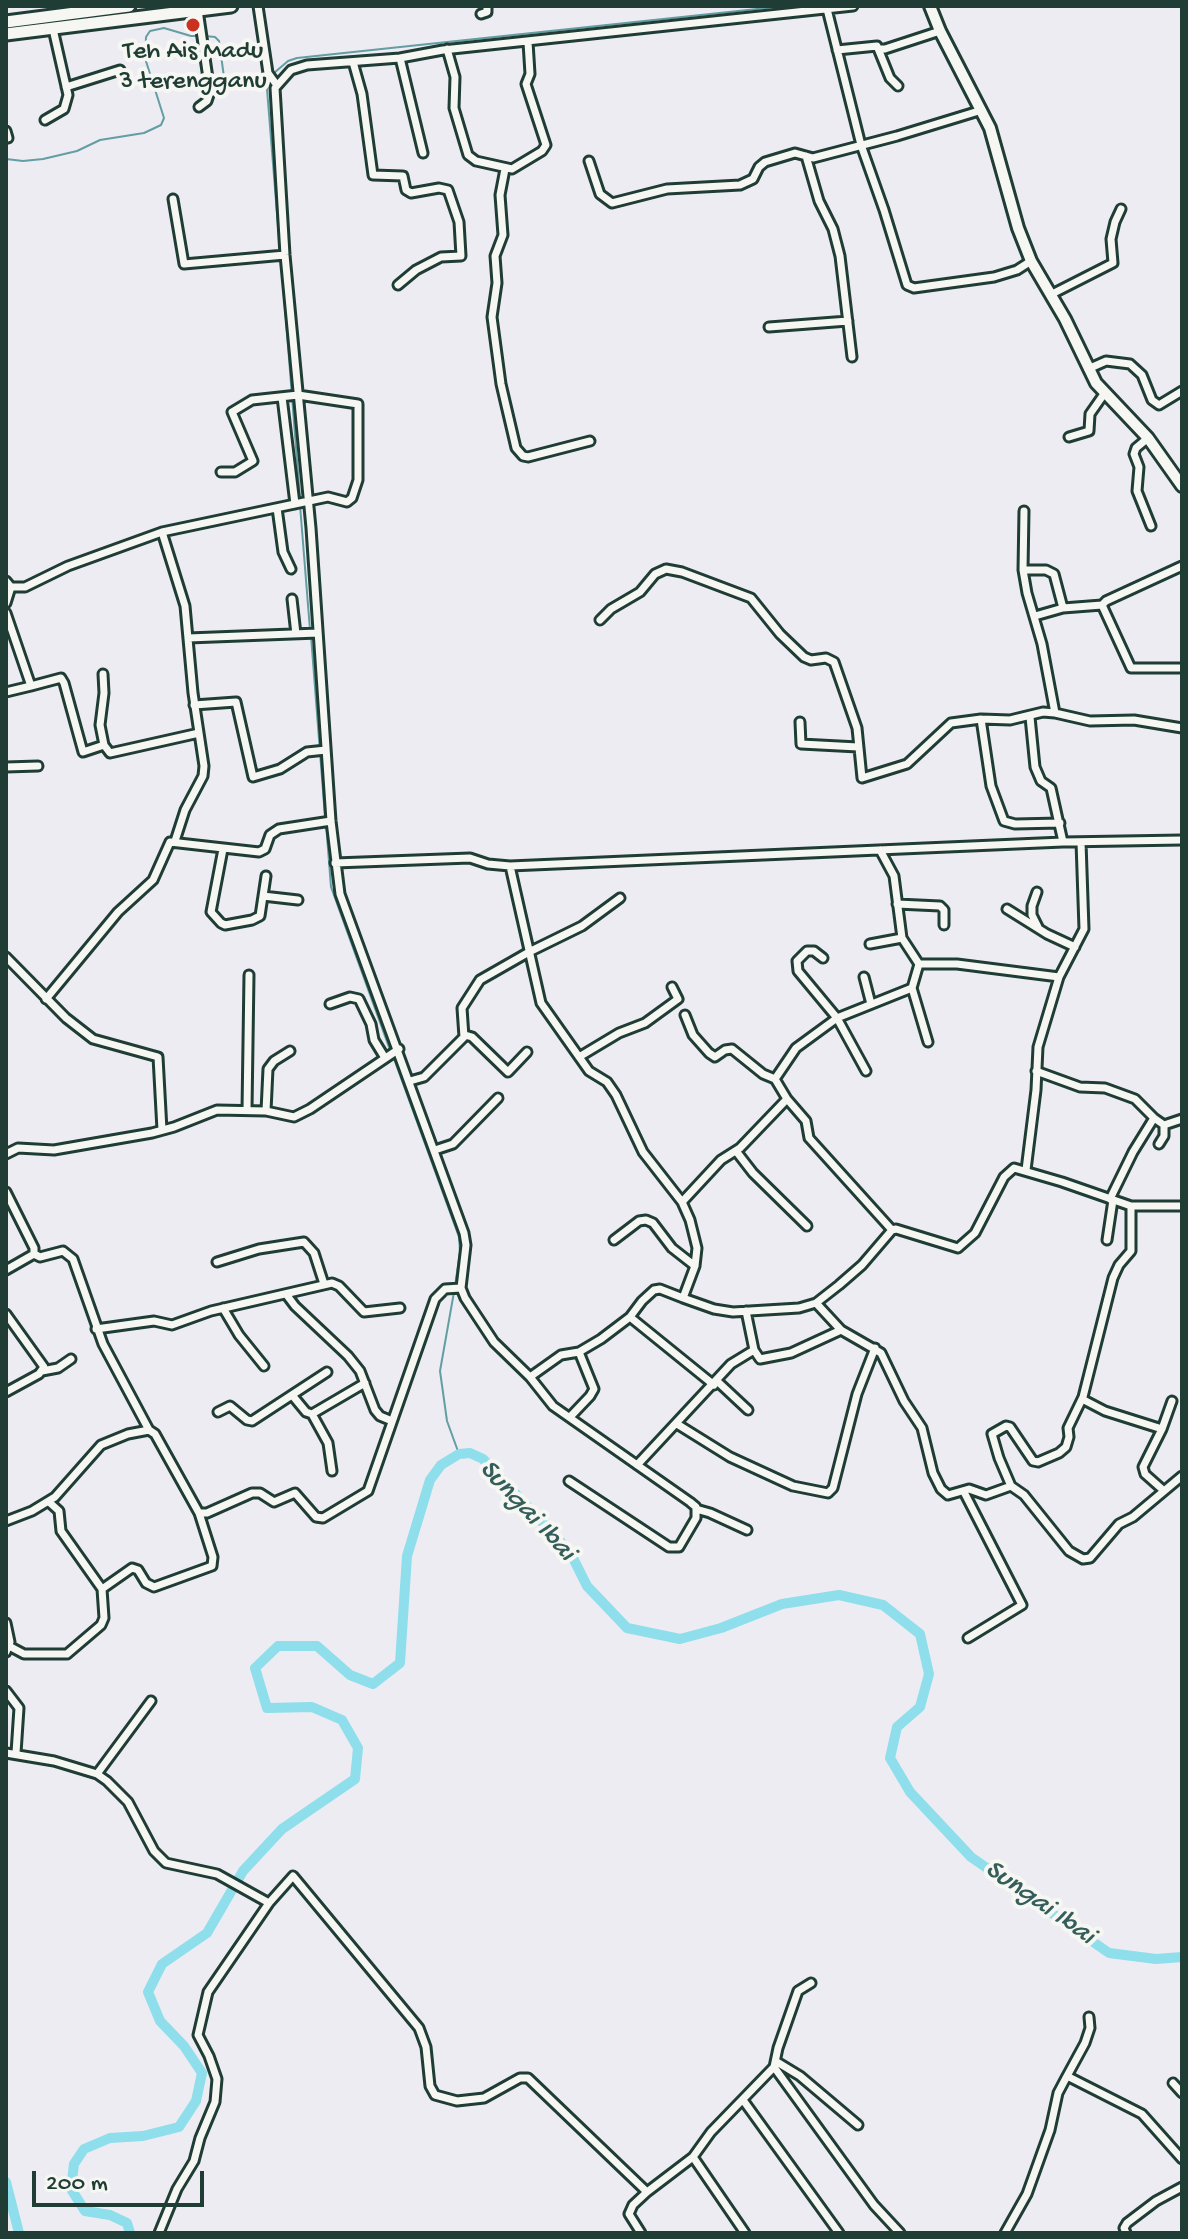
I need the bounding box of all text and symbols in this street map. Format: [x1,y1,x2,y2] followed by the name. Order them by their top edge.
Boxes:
[184,16,202,34] marker: Teh Ais Madu 3 terengganu
[119,37,267,98] place label: Teh Ais Madu 3 terengganu
[471,1454,581,1570] water label: Sungai Ibai
[977,1854,1101,1954] water label: Sungai Ibai
[36,2155,208,2205] scale bar
[46,2170,108,2199] text: 200 m

